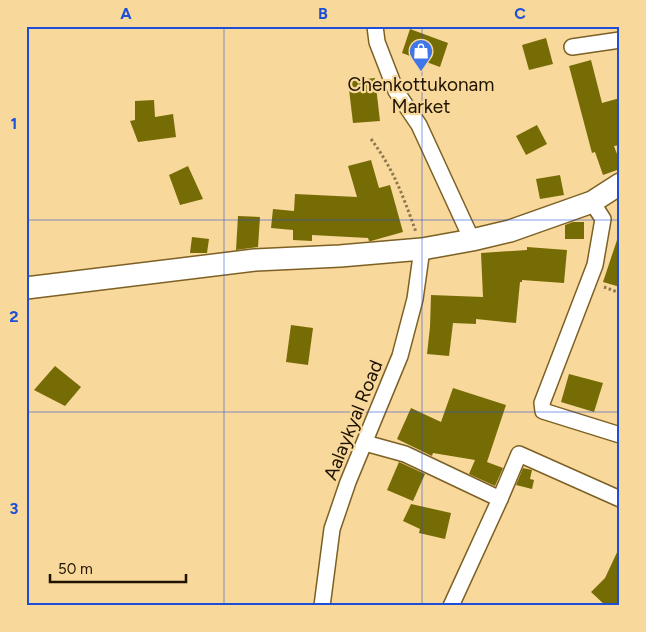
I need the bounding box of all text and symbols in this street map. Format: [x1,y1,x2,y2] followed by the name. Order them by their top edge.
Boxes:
[120,4,132,23] text: A
[318,4,328,23] text: B
[514,4,526,23] text: C
[408,38,434,72] shop icon: Chenkottukonam Market
[348,73,494,118] place label: Chenkottukonam Market
[11,114,17,133] text: 1
[9,307,19,326] text: 2
[318,357,388,483] street label: Aalaykyal Road
[10,499,19,518] text: 3
[50,552,186,584] scale bar
[58,560,93,578] text: 50 m

